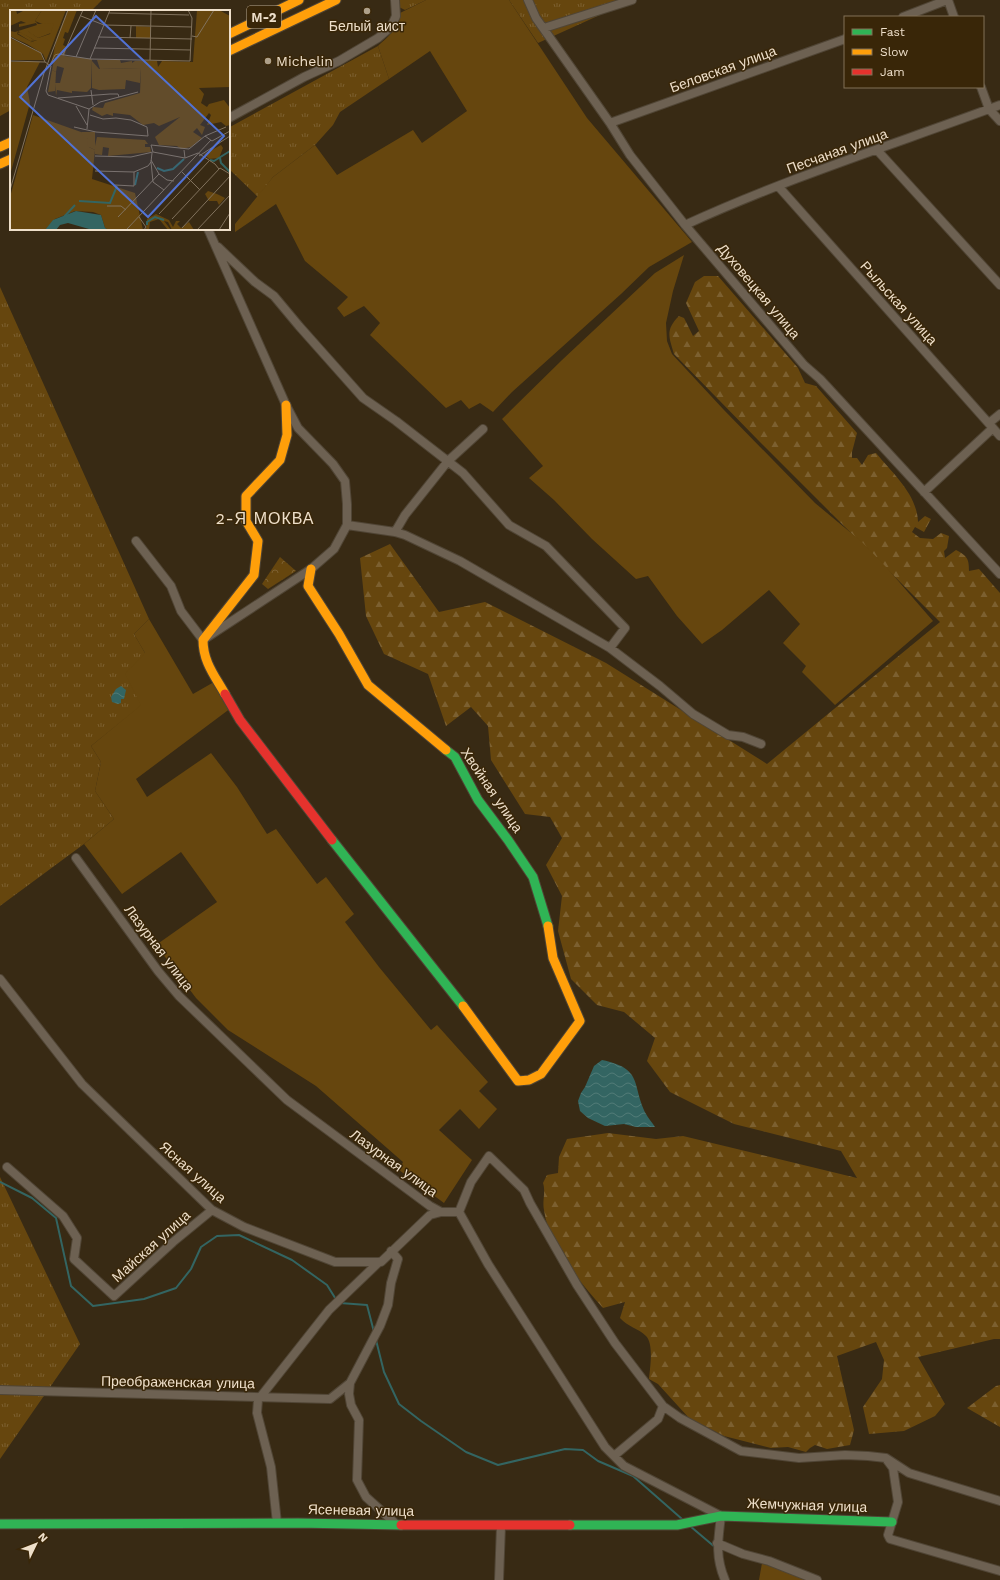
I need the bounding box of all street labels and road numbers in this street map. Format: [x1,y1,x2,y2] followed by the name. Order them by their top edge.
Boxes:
[247,6,281,28] road number: М-2
[668,42,779,96] street label: Беловская улица
[784,125,890,177] street label: Песчаная улица
[714,240,804,342] street label: Духовецкая улица
[857,258,941,348] street label: Рыльская улица
[458,745,526,836] street label: Хвойная улица
[121,902,197,995] street label: Лазурная улица
[347,1126,441,1200] street label: Лазурная улица
[157,1138,230,1206] street label: Ясная улица
[109,1207,193,1285] street label: Майская улица
[101,1373,255,1391] street label: Преображенская улица
[747,1495,868,1515] street label: Жемчужная улица
[308,1501,415,1519] street label: Ясеневая улица

